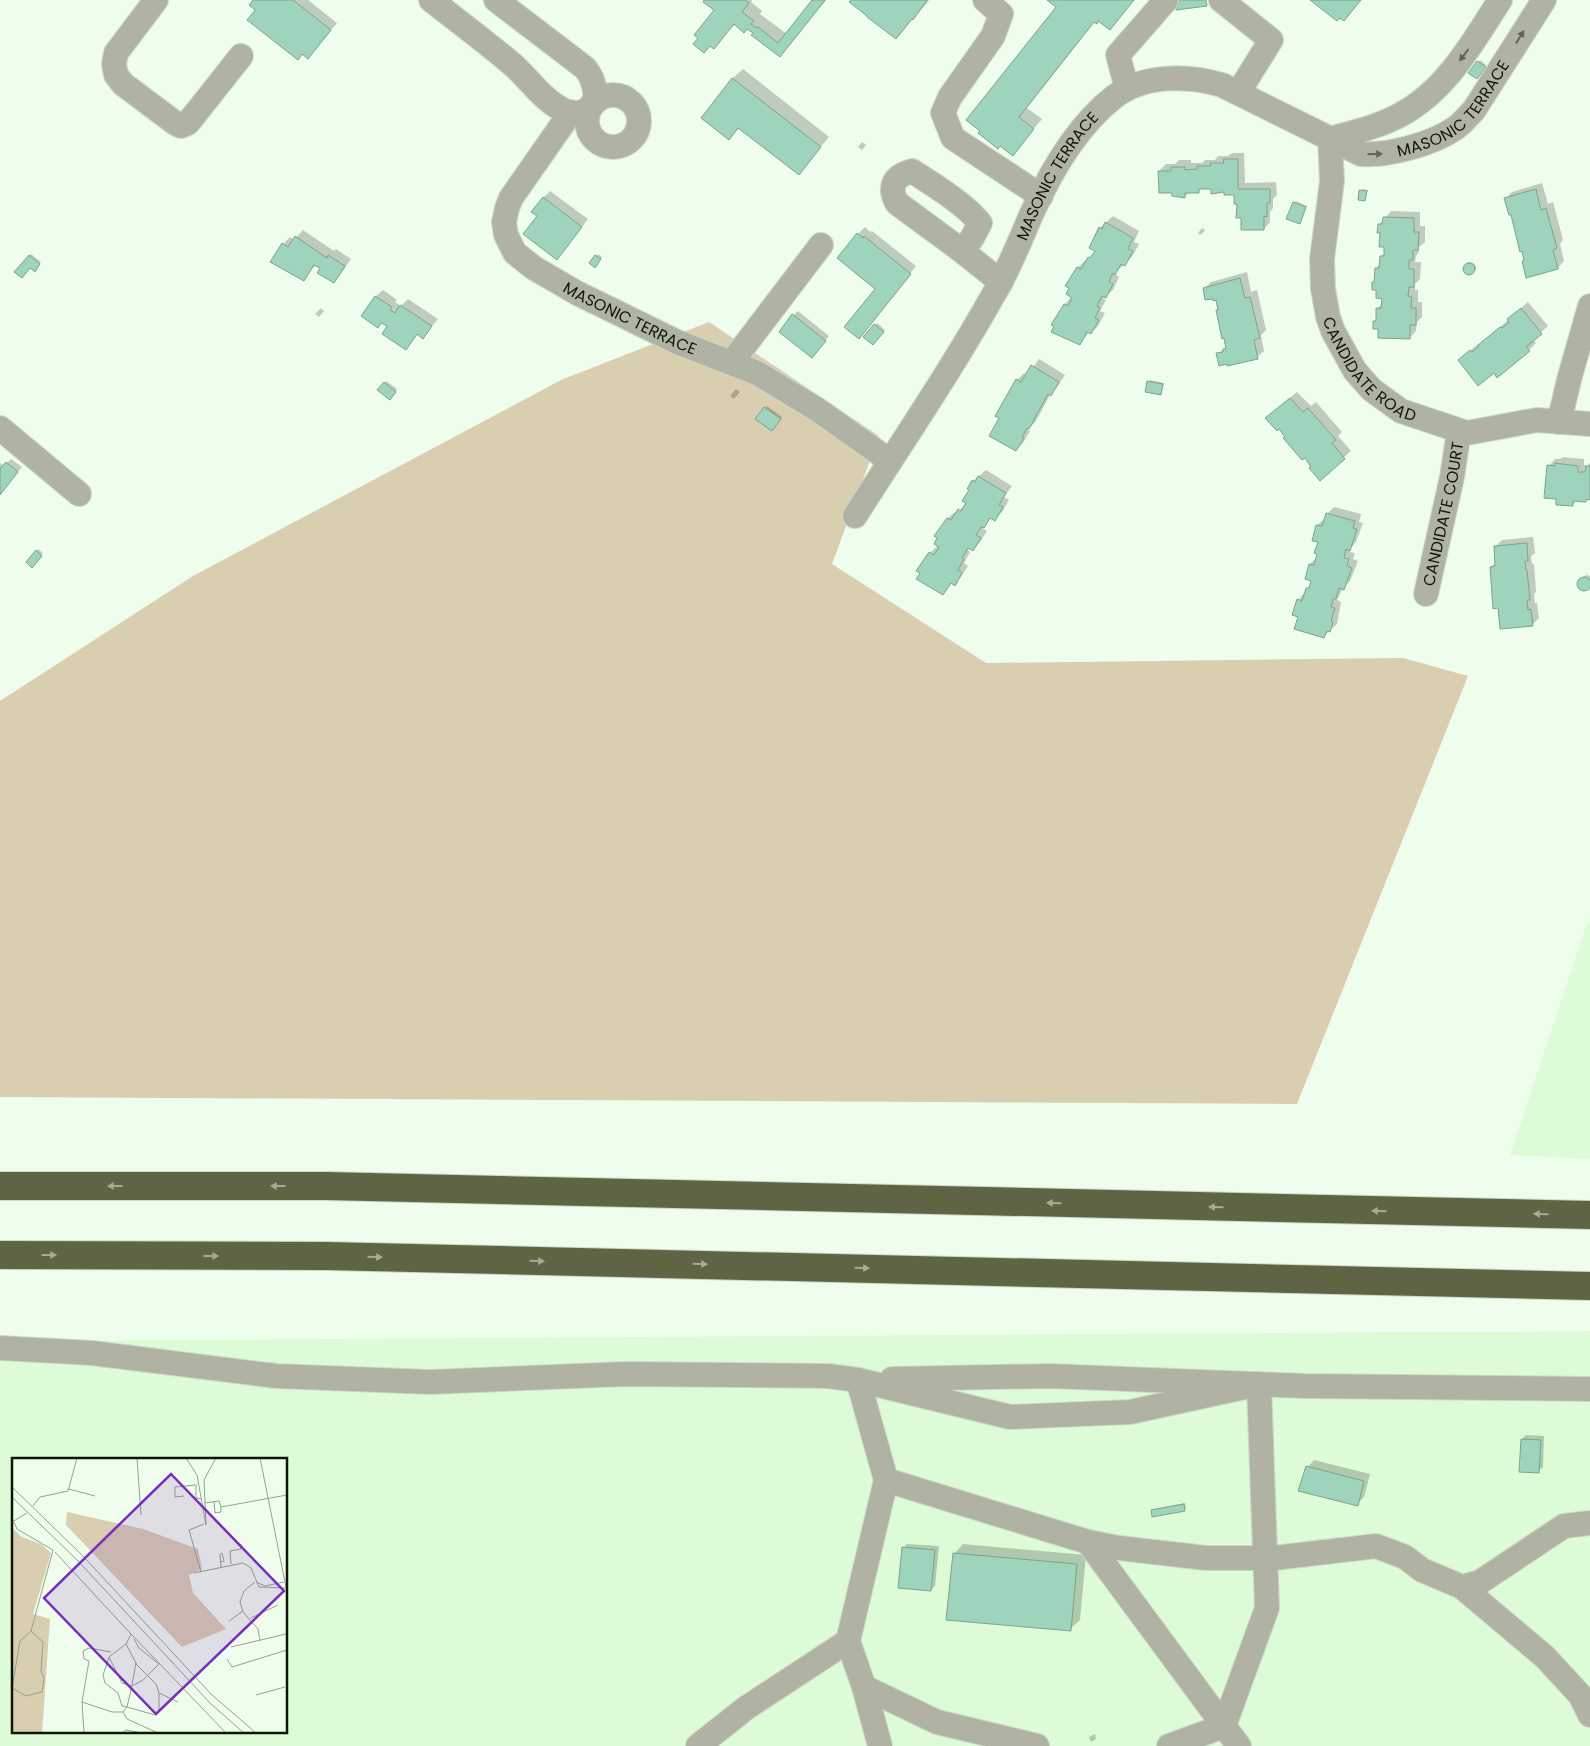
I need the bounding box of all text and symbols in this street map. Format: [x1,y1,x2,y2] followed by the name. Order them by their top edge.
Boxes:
[1516,30,1525,44] one-way arrow
[1458,48,1469,61] one-way arrow
[1395,56,1515,163] street label: MASONIC TERRACE
[1011,107,1104,244] street label: MASONIC TERRACE
[1368,150,1384,158] one-way arrow
[559,276,700,361] street label: MASONIC TERRACE
[1317,313,1419,427] street label: CANDIDATE ROAD
[1417,440,1469,588] street label: CANDIDATE COURT
[107,1182,123,1190] one-way arrow
[269,1182,285,1190] one-way arrow
[1046,1199,1062,1207] one-way arrow
[1208,1203,1224,1211] one-way arrow
[1371,1207,1387,1215] one-way arrow
[1533,1210,1549,1218] one-way arrow
[41,1251,57,1259] one-way arrow
[203,1252,219,1260] one-way arrow
[367,1254,383,1262] one-way arrow
[529,1257,545,1265] one-way arrow
[692,1261,708,1269] one-way arrow
[854,1264,870,1272] one-way arrow
[12,1458,288,1734] inset map

